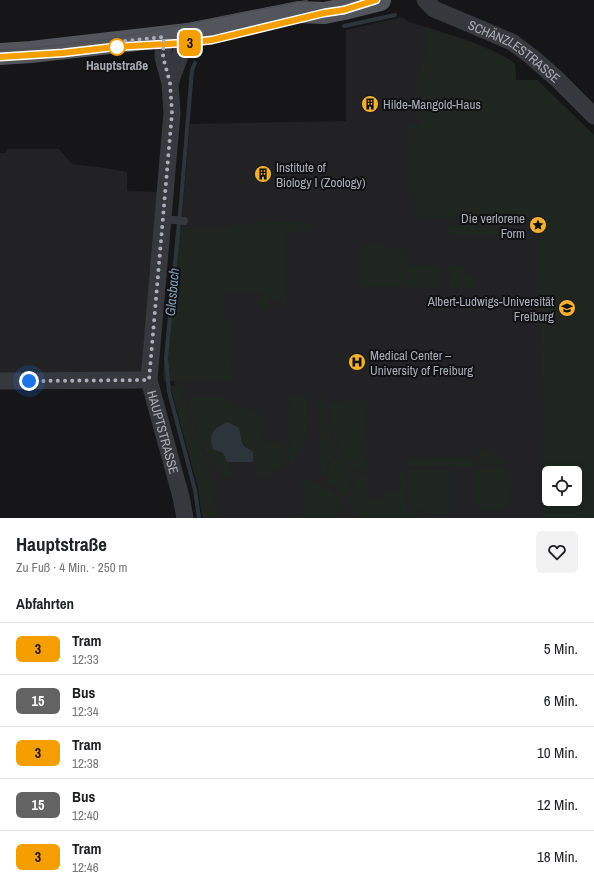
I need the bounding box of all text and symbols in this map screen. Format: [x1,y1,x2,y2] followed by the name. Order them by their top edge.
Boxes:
[465,16,564,87] street label: SCHÄNZLESTRASSE
[177,30,203,56] line badge: 3
[187,34,193,52] text: 3
[108,38,126,56] marker: Hauptstraße
[86,57,148,74] place label: Hauptstraße
[360,94,380,114] building icon: Hilde-Mangold-Haus
[383,96,481,113] place label: Hilde-Mangold-Haus
[276,159,366,191] place label: Institute of Biology I (Zoology)
[253,164,273,184] building icon: Institute of Biology I (Zoology)
[461,210,525,242] place label: Die verlorene Form
[528,215,548,235] place icon: Die verlorene Form
[161,267,183,317] water label: Glasbach
[427,293,554,325] place label: Albert-Ludwigs-Universität Freiburg
[557,298,577,318] school or university icon: Albert-Ludwigs-Universität Freiburg
[370,347,473,379] place label: Medical Center – University of Freiburg
[347,352,367,372] hospital icon: Medical Center – University of Freiburg
[19,371,39,391] your location
[143,388,182,476] street label: HAUPTSTRASSE
[542,466,582,506] map controls
[542,466,582,506] button: locate
[16,531,107,557] text: Hauptstraße
[536,531,578,573] button: heart
[16,559,127,576] text: Zu Fuß · 4 Min. · 250 m
[16,593,74,614] text: Abfahrten
[72,630,101,651] text: Tram
[544,638,578,659] text: 5 Min.
[35,640,41,658] text: 3
[72,651,99,668] text: 12:33
[72,682,95,703] text: Bus
[544,690,578,711] text: 6 Min.
[32,692,44,710] text: 15
[72,703,99,720] text: 12:34
[72,734,101,755] text: Tram
[537,742,578,763] text: 10 Min.
[35,744,41,762] text: 3
[72,755,99,772] text: 12:38
[72,786,95,807] text: Bus
[537,794,578,815] text: 12 Min.
[32,796,44,814] text: 15
[72,807,99,824] text: 12:40
[72,838,101,859] text: Tram
[537,846,578,867] text: 18 Min.
[35,848,41,866] text: 3
[72,859,99,876] text: 12:46

